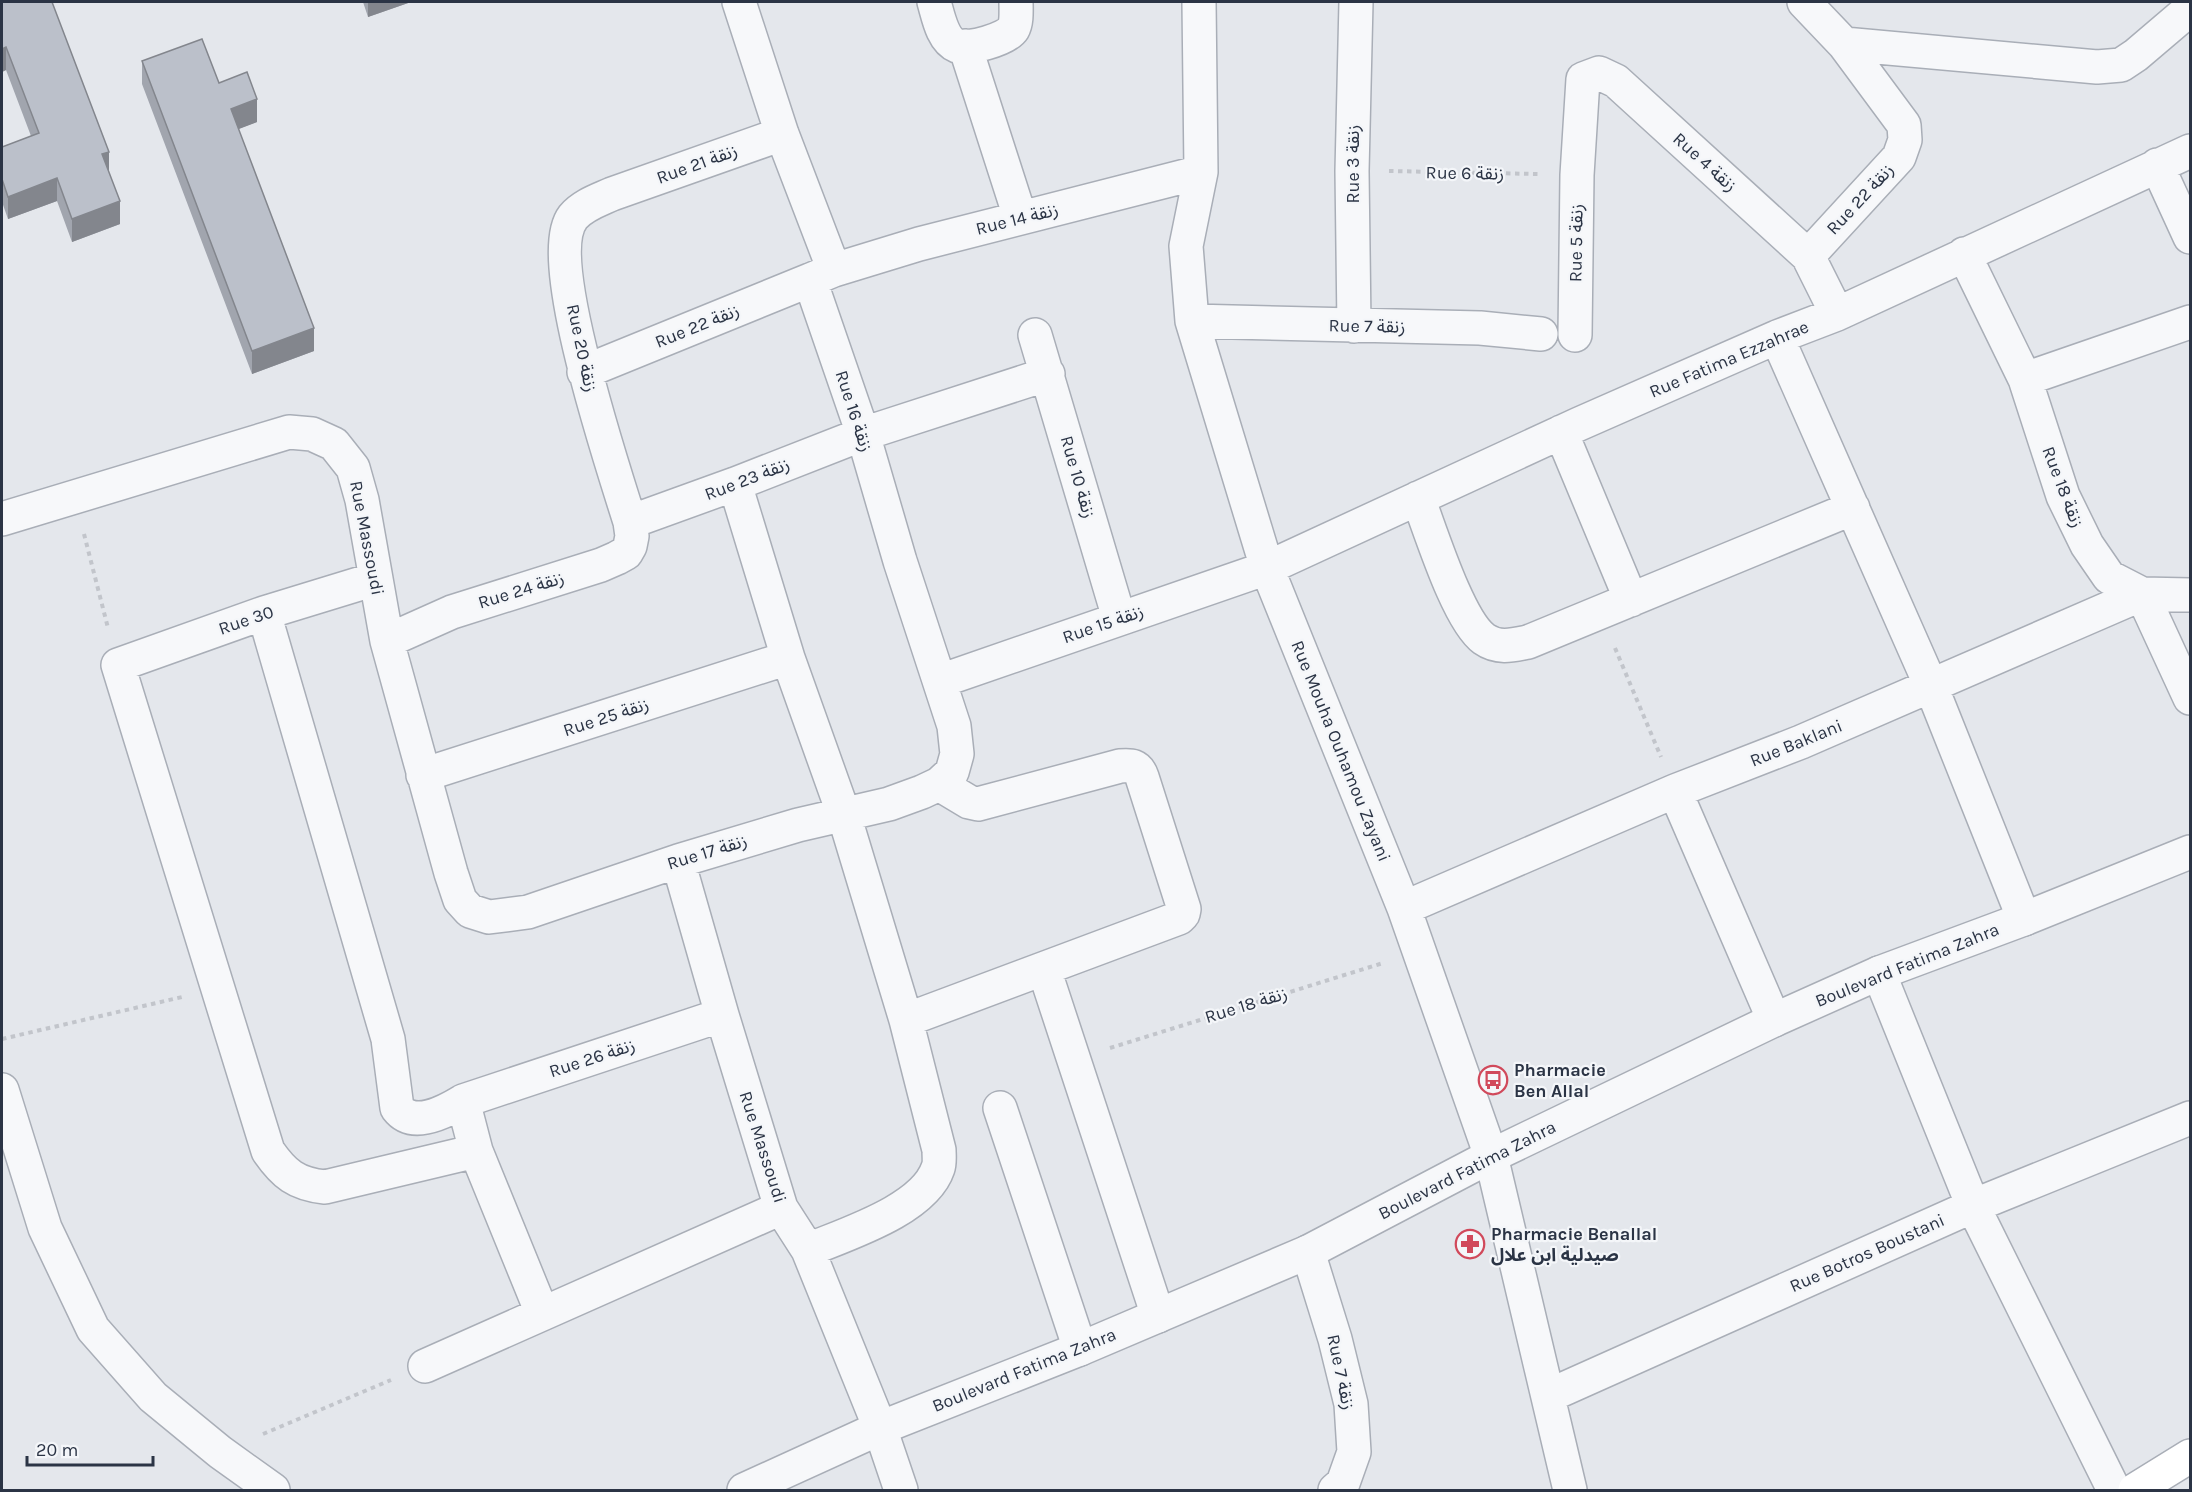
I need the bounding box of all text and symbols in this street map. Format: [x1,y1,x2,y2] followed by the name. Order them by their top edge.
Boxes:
[1342,125,1364,203] street label: Rue 3 زنقة
[1669,128,1741,196] street label: Rue 4 زنقة
[653,139,741,189] street label: Rue 21 زنقة
[1822,159,1898,239] street label: Rue 22 زنقة
[1426,161,1504,185] street label: Rue 6 زنقة
[973,198,1061,240] street label: Rue 14 زنقة
[1564,204,1588,282] street label: Rue 5 زنقة
[652,299,742,353] street label: Rue 22 زنقة
[562,302,602,394] street label: Rue 20 زنقة
[1328,314,1406,338] street label: Rue 7 زنقة
[1646,315,1812,403] street label: Rue Fatima Ezzahrae
[830,367,878,455] street label: Rue 16 زنقة
[1056,433,1100,521] street label: Rue 10 زنقة
[2037,443,2089,531] street label: Rue 18 زنقة
[701,453,793,505] street label: Rue 23 زنقة
[345,479,389,597] street label: Rue Massoudi
[475,567,567,613] street label: Rue 24 زنقة
[216,600,276,640] street label: Rue 30
[1060,600,1146,648] street label: Rue 15 زنقة
[1286,637,1396,865] street label: Rue Mouha Ouhamou Zayani
[560,693,652,741] street label: Rue 25 زنقة
[1747,714,1845,772] street label: Rue Baklani
[664,829,750,875] street label: Rue 17 زنقة
[1812,918,2002,1012] street label: Boulevard Fatima Zahra
[1202,982,1290,1028] street label: Rue 18 زنقة
[546,1034,638,1082] street label: Rue 26 زنقة
[1514,1059,1606,1102] place label: Pharmacie Ben Allal
[1477,1064,1509,1096] bus stop icon: Pharmacie Ben Allal
[735,1088,791,1206] street label: Rue Massoudi
[1374,1116,1560,1224] street label: Boulevard Fatima Zahra
[1786,1209,1948,1297] street label: Rue Botros Boustani
[1491,1223,1657,1266] place label: Pharmacie Benallal صيدلية ابن علال
[1454,1228,1486,1260] pharmacy icon: Pharmacie Benallal صيدلية ابن علال
[929,1323,1119,1417] street label: Boulevard Fatima Zahra
[1322,1332,1360,1412] street label: Rue 7 زنقة
[27,1429,153,1467] scale bar
[36,1439,78,1461] text: 20 m

